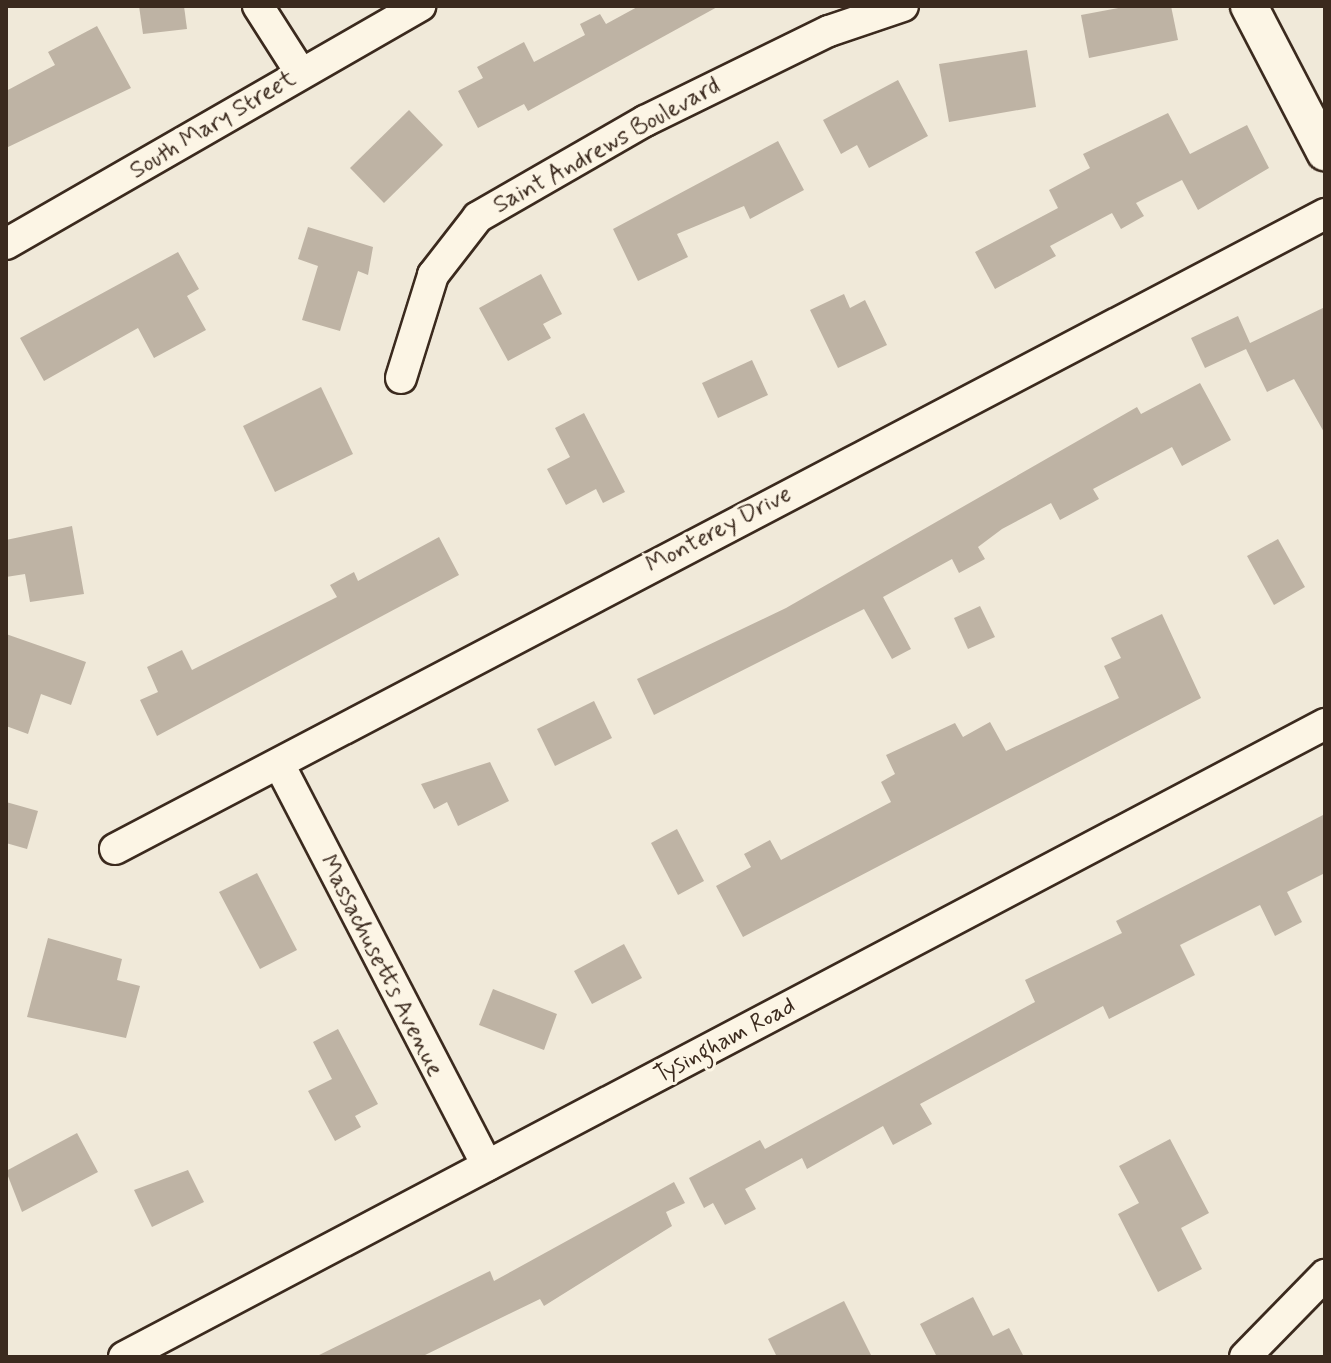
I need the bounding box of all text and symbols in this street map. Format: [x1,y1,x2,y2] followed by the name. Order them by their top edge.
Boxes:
[125,64,301,186] street label: South Mary Street
[489,72,725,220] street label: Saint Andrews Boulevard
[642,480,796,580] street label: Monterey Drive
[314,854,448,1078] street label: Massachusetts Avenue
[649,992,801,1090] street label: Tysingham Road

